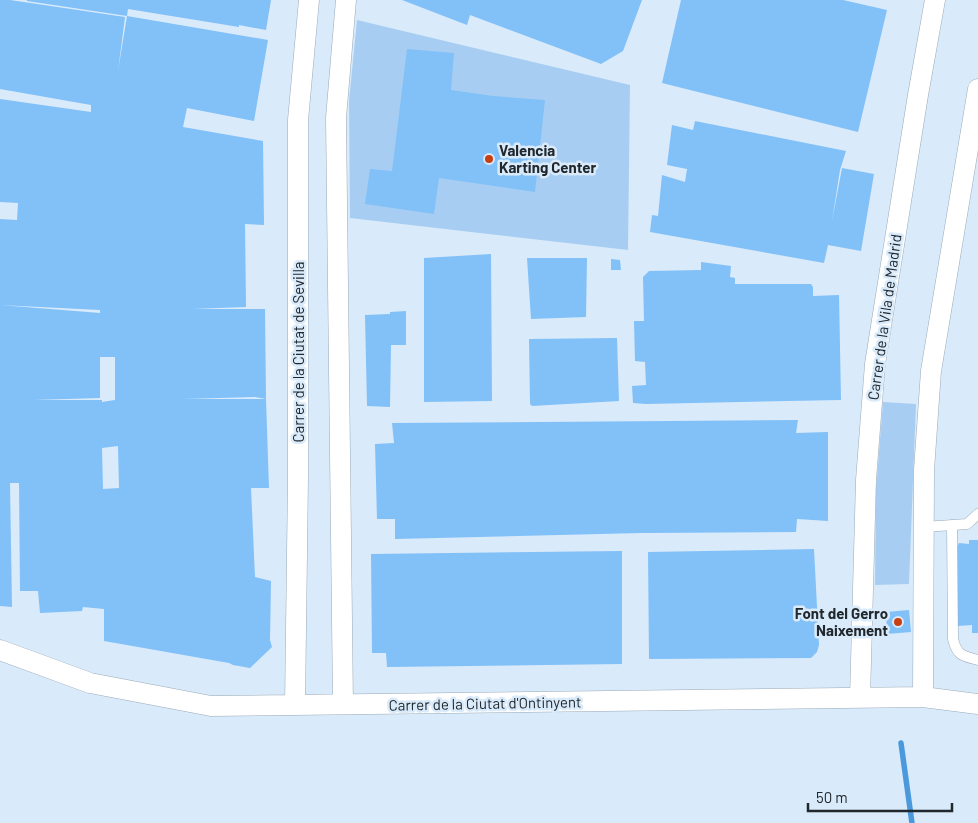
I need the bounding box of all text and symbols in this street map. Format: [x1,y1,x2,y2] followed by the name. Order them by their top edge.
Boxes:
[499,141,597,176] place label: Valencia Karting Center
[483,153,495,165] marker: Valencia Karting Center
[863,233,905,401] street label: Carrer de la Vila de Madrid
[289,261,307,443] street label: Carrer de la Ciutat de Sevilla
[795,604,888,639] place label: Font del Gerro Naixement
[892,616,904,628] marker: Font del Gerro Naixement
[388,692,582,714] street label: Carrer de la Ciutat d'Ontinyent
[808,780,952,812] scale bar
[816,788,848,806] text: 50 m

